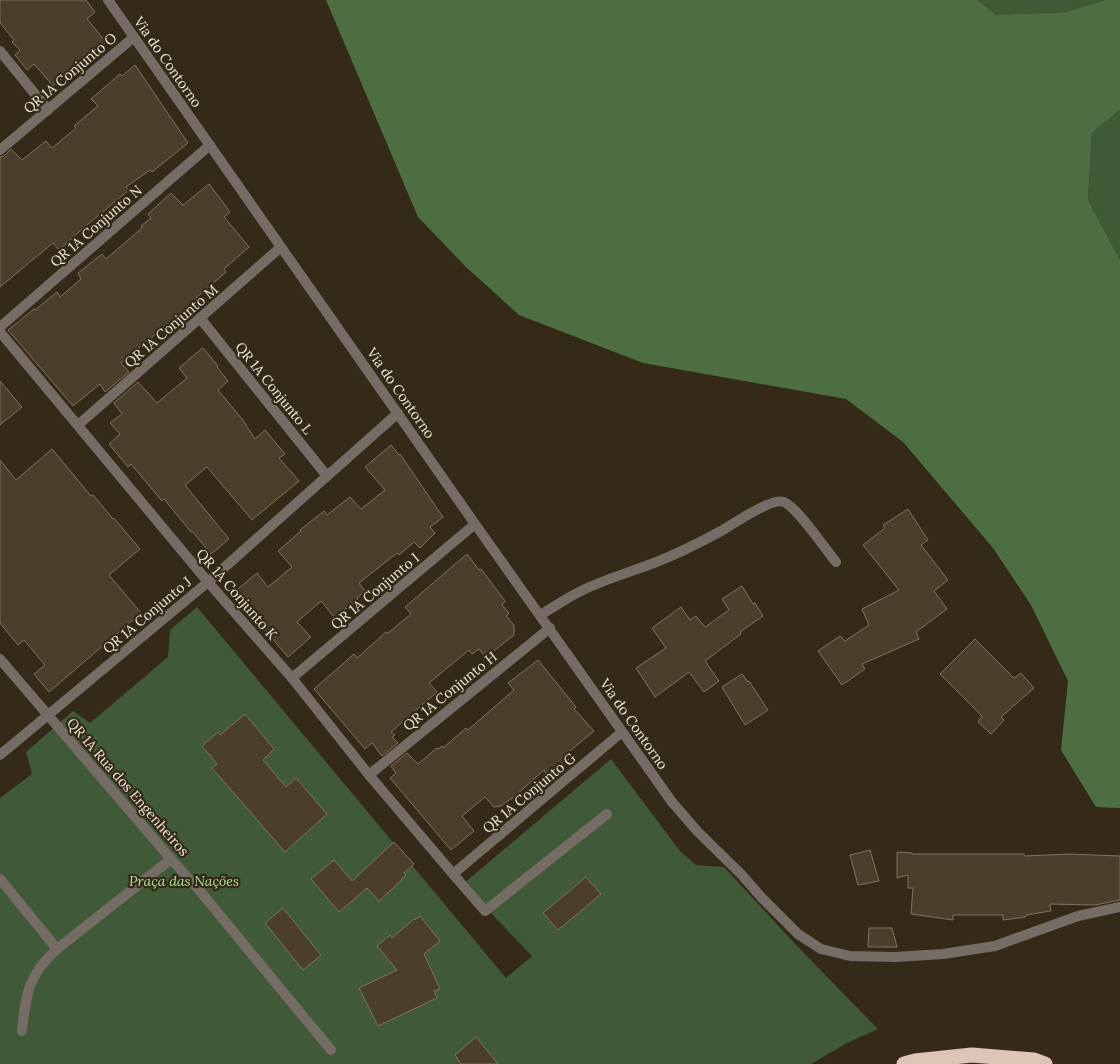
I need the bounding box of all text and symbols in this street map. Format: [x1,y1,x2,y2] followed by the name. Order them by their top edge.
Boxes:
[129,12,206,111] street label: Via do Contorno
[20,29,120,117] street label: QR 1A Conjunto O
[46,181,146,271] street label: QR 1A Conjunto N
[121,280,222,372] street label: QR 1A Conjunto M
[231,338,317,438] street label: QR 1A Conjunto L
[362,343,439,442] street label: Via do Contorno
[193,545,282,644] street label: QR 1A Conjunto K
[327,549,423,633] street label: QR 1A Conjunto I
[99,573,195,657] street label: QR 1A Conjunto J
[399,647,501,735] street label: QR 1A Conjunto H
[595,674,672,773] street label: Via do Contorno
[63,714,193,860] street label: QR 1A Rua dos Engenheiros
[479,749,579,837] street label: QR 1A Conjunto G
[129,872,239,890] park label: Praça das Nações

